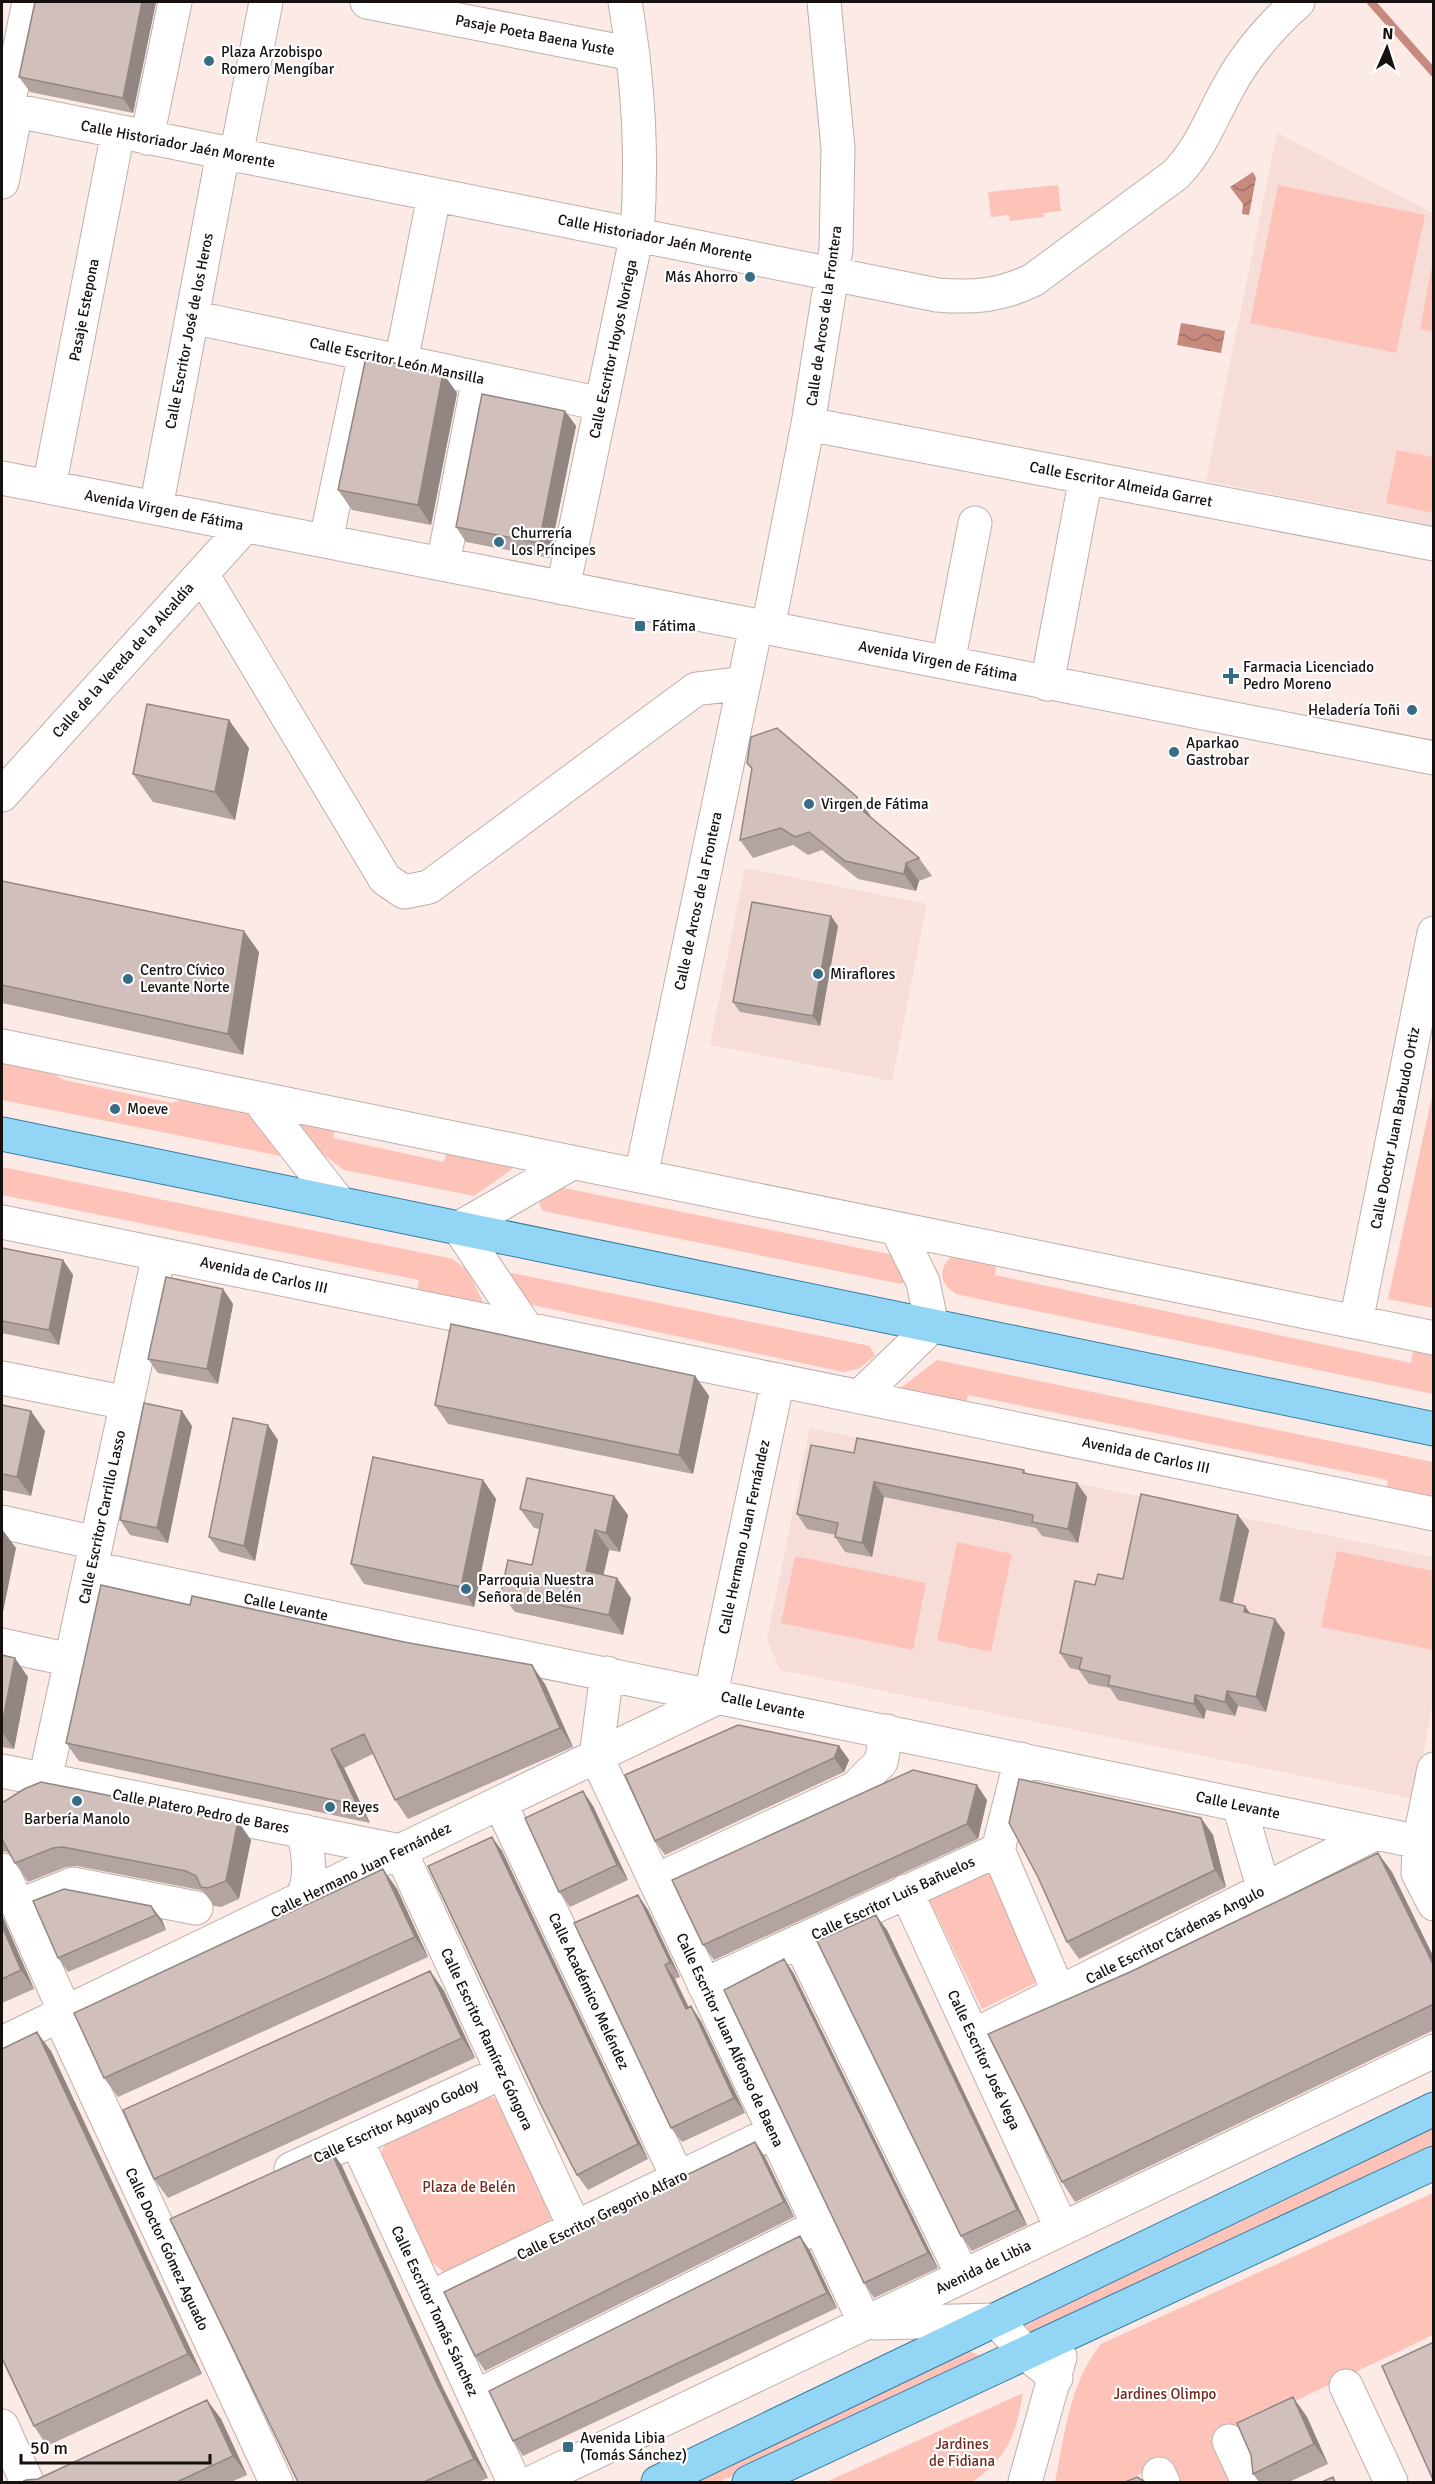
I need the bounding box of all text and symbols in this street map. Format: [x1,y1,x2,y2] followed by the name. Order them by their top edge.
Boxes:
[454,11,616,59] street label: Pasaje Poeta Baena Yuste
[1357,18,1417,78] north arrow
[1382,24,1394,44] text: N
[221,43,335,78] place label: Plaza Arzobispo Romero Mengíbar
[202,54,216,68] marker: Plaza Arzobispo Romero Mengíbar
[79,116,277,172] street label: Calle Historiador Jaén Morente
[556,210,754,266] street label: Calle Historiador Jaén Morente
[802,225,846,407] street label: Calle de Arcos de la Frontera
[161,231,217,431] street label: Calle Escritor José de los Heros
[65,257,103,363] street label: Pasaje Estepona
[585,258,641,440] street label: Calle Escritor Hoyos Noriega
[665,268,738,286] place label: Más Ahorro
[743,270,757,284] marker: Más Ahorro
[308,334,486,388] street label: Calle Escritor León Mansilla
[1028,457,1214,511] street label: Calle Escritor Almeida Garret
[83,486,245,534] street label: Avenida Virgen de Fátima
[511,524,596,559] place label: Churrería Los Príncipes
[492,535,506,549] marker: Churrería Los Príncipes
[48,579,198,741] street label: Calle de la Vereda de la Alcaldía
[652,617,696,635] place label: Fátima
[633,619,647,633] marker: Fátima
[857,637,1019,685] street label: Avenida Virgen de Fátima
[1243,658,1374,693] place label: Farmacia Licenciado Pedro Moreno
[1224,669,1238,683] marker: Farmacia Licenciado Pedro Moreno
[1308,701,1400,719] place label: Heladería Toñi
[1405,703,1419,717] marker: Heladería Toñi
[1186,734,1250,769] place label: Aparkao Gastrobar
[1167,745,1181,759] marker: Aparkao Gastrobar
[821,795,929,813] place label: Virgen de Fátima
[802,797,816,811] marker: Virgen de Fátima
[670,810,726,992] street label: Calle de Arcos de la Frontera
[140,961,230,996] place label: Centro Cívico Levante Norte
[830,965,896,983] place label: Miraflores
[811,967,825,981] marker: Miraflores
[121,972,135,986] marker: Centro Cívico Levante Norte
[1367,1025,1423,1231] street label: Calle Doctor Juan Barbudo Ortiz
[127,1100,168,1118] place label: Moeve
[108,1102,122,1116] marker: Moeve
[198,1253,330,1297] street label: Avenida de Carlos III
[75,1428,129,1606] street label: Calle Escritor Carrillo Lasso
[1080,1433,1212,1477] street label: Avenida de Carlos III
[715,1438,773,1636] street label: Calle Hermano Juan Fernández
[478,1571,594,1606] place label: Parroquia Nuestra Señora de Belén
[459,1582,473,1596] marker: Parroquia Nuestra Señora de Belén
[242,1589,330,1625] street label: Calle Levante
[719,1687,807,1723] street label: Calle Levante
[111,1785,291,1837] street label: Calle Platero Pedro de Bares
[1194,1787,1282,1823] street label: Calle Levante
[70,1794,84,1808] marker: Barbería Manolo
[342,1798,379,1816] place label: Reyes
[323,1800,337,1814] marker: Reyes
[24,1810,130,1828] place label: Barbería Manolo
[268,1818,454,1922] street label: Calle Hermano Juan Fernández
[808,1852,978,1944] street label: Calle Escritor Luis Bañuelos
[1083,1882,1268,1988] street label: Calle Escritor Cárdenas Angulo
[545,1910,633,2072] street label: Calle Académico Meléndez
[672,1930,788,2150] street label: Calle Escritor Juan Alfonso de Baena
[437,1945,537,2133] street label: Calle Escritor Ramírez Góngora
[944,1987,1024,2133] street label: Calle Escritor José Vega
[311,2075,481,2167] street label: Calle Escritor Aguayo Godoy
[121,2165,213,2333] street label: Calle Doctor Gómez Aguado
[514,2166,690,2264] street label: Calle Escritor Gregorio Alfaro
[422,2178,516,2196] park label: Plaza de Belén
[387,2223,483,2400] street label: Calle Escritor Tomás Sánchez
[932,2236,1034,2298] street label: Avenida de Libia
[1114,2385,1217,2403] park label: Jardines Olimpo
[21,2427,210,2465] scale bar
[580,2429,687,2464] place label: Avenida Libia (Tomás Sánchez)
[929,2435,995,2470] park label: Jardines de Fidiana
[30,2437,68,2459] text: 50 m
[561,2440,575,2454] marker: Avenida Libia (Tomás Sánchez)

